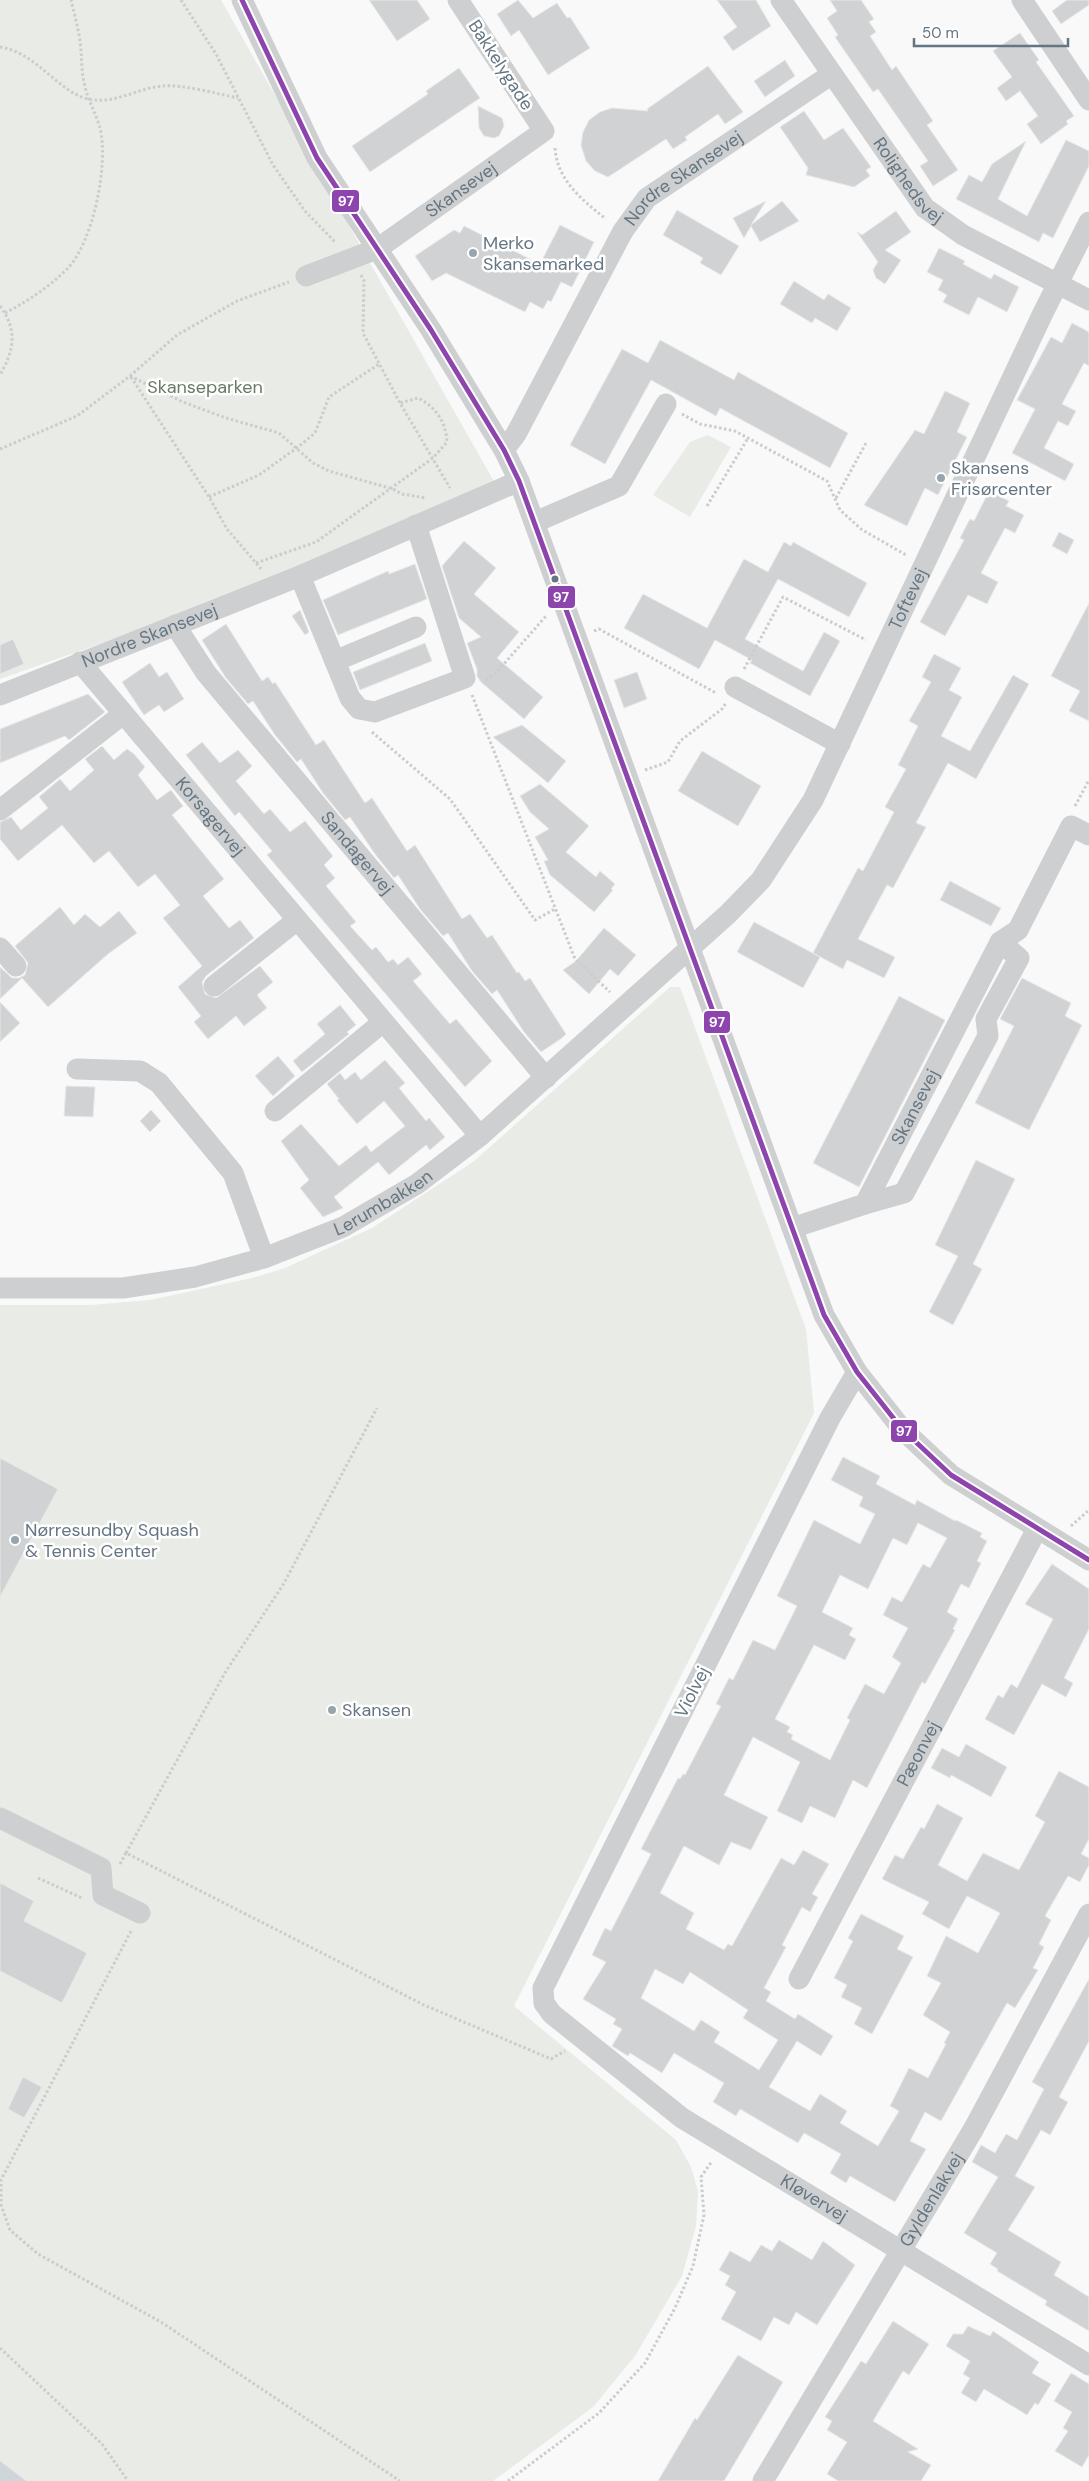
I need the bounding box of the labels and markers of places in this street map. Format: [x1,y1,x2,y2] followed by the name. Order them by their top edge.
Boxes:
[483,231,604,276] place label: Merko Skansemarked
[467,247,479,259] marker: Merko Skansemarked
[951,456,1053,501] place label: Skansens Frisørcenter
[935,472,947,484] marker: Skansens Frisørcenter
[550,574,560,584] unlabelled marker
[25,1518,199,1563] place label: Nørresundby Squash & Tennis Center
[9,1534,21,1546] marker: Nørresundby Squash & Tennis Center
[342,1698,411,1722] place label: Skansen
[326,1704,338,1716] marker: Skansen

